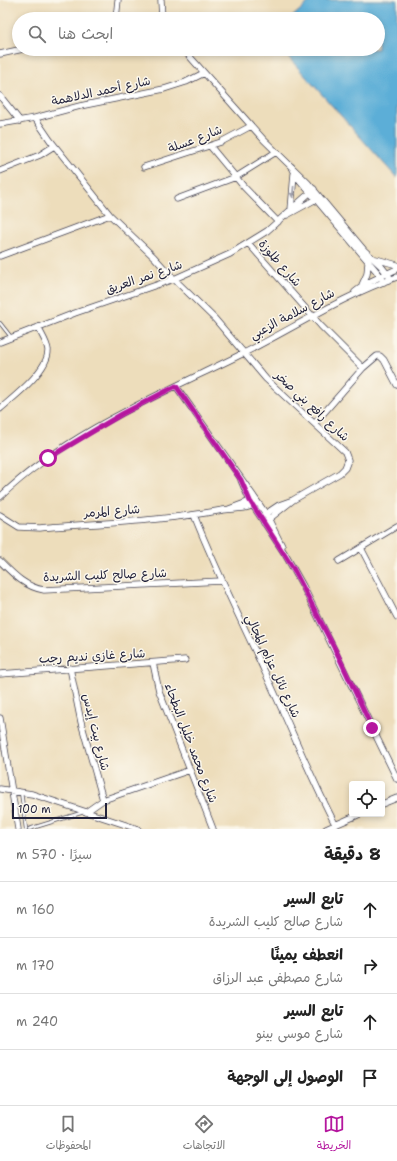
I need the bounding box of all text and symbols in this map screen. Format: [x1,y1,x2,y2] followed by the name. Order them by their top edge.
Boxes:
[12,12,385,56] search box
[26,23,48,45] icon: search
[58,24,113,44] text: ابحث هنا
[50,73,152,110] street label: شارع أحمد الدلاهمة
[166,121,225,158] street label: شارع عسلة
[289,186,296,198] one-way arrow
[254,236,305,291] street label: شارع طلوزة
[104,256,185,299] street label: شارع نمر العريق
[247,285,339,346] street label: شارع سلامة الزعبي
[268,367,353,447] street label: شارع رافع بني صخر
[39,449,57,467] route start
[82,501,141,522] street label: شارع المرمر
[43,565,167,586] street label: شارع صالح كليب الشريدة
[239,612,304,722] street label: شارع نائل عزام المجالي
[38,645,146,668] street label: شارع غازي نديم رجب
[160,681,221,806] street label: شارع محمد خليل البطحاء
[78,692,113,772] street label: شارع بيت إيدس
[363,719,381,737] route end
[349,781,385,817] map controls
[349,781,385,817] button: locate
[12,801,107,820] scale bar
[18,802,51,817] text: 100 m
[324,843,381,865] text: 8 دقيقة
[16,846,92,863] text: سيرًا · 570 m
[284,889,343,909] text: تابع السير
[359,899,381,921] icon: ahead
[16,901,55,918] text: 160 m
[209,913,343,930] text: شارع صالح كليب الشريدة
[271,945,343,965] text: انعطف يمينًا
[359,955,381,977] icon: right
[16,957,54,974] text: 170 m
[213,969,343,986] text: شارع مصطفى عبد الرزاق
[284,1001,343,1021] text: تابع السير
[359,1011,381,1033] icon: ahead
[16,1013,58,1030] text: 240 m
[256,1025,343,1042] text: شارع موسى بينو
[227,1067,343,1087] text: الوصول إلى الوجهة
[359,1067,381,1089] icon: arrive
[46,1113,91,1155] tab: المحفوظات
[183,1113,225,1155] tab: الاتجاهات
[317,1113,351,1155] tab: الخريطة

